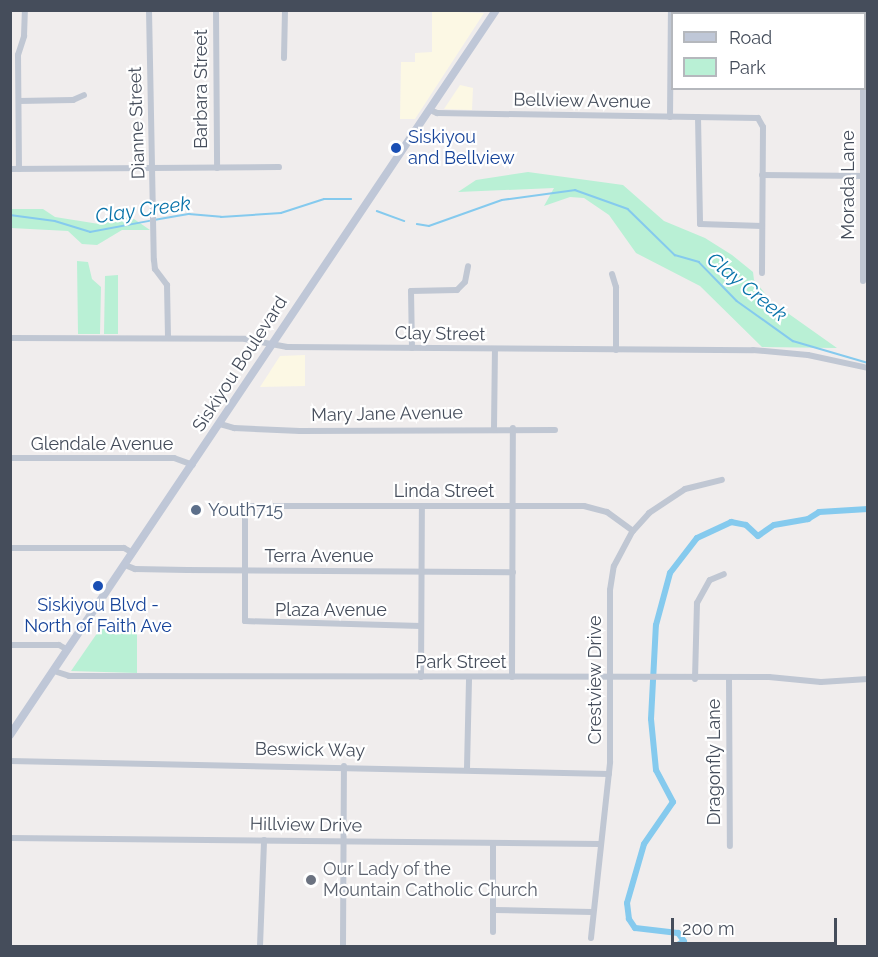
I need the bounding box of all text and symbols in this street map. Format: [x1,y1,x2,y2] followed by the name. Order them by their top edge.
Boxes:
[671,12,866,90] legend
[729,27,772,48] text: Road
[190,29,212,149] street label: Barbara Street
[729,57,766,78] text: Park
[124,66,150,180] street label: Dianne Street
[513,89,651,113] street label: Bellview Avenue
[408,127,515,170] place label: Siskiyou and Bellview
[837,130,859,240] street label: Morada Lane
[389,141,403,155] marker: Siskiyou and Bellview
[93,191,193,229] water label: Clay Creek
[702,247,792,327] water label: Clay Creek
[188,292,292,436] street label: Siskiyou Boulevard
[394,322,486,346] street label: Clay Street
[310,402,464,426] street label: Mary Jane Avenue
[30,433,174,455] street label: Glendale Avenue
[394,480,494,502] street label: Linda Street
[208,499,283,521] place label: Youth715
[189,503,203,517] marker: Youth715
[264,545,374,567] street label: Terra Avenue
[91,579,105,593] marker: Siskiyou Blvd - North of Faith Ave
[24,595,172,638] place label: Siskiyou Blvd - North of Faith Ave
[275,599,387,621] street label: Plaza Avenue
[584,615,606,745] street label: Crestview Drive
[415,651,507,673] street label: Park Street
[703,698,725,826] street label: Dragonfly Lane
[254,738,366,762] street label: Beswick Way
[249,813,363,837] street label: Hillview Drive
[323,859,538,902] place label: Our Lady of the Mountain Catholic Church
[304,873,318,887] marker: Our Lady of the Mountain Catholic Church
[674,906,840,944] scale bar
[682,918,735,939] text: 200 m

